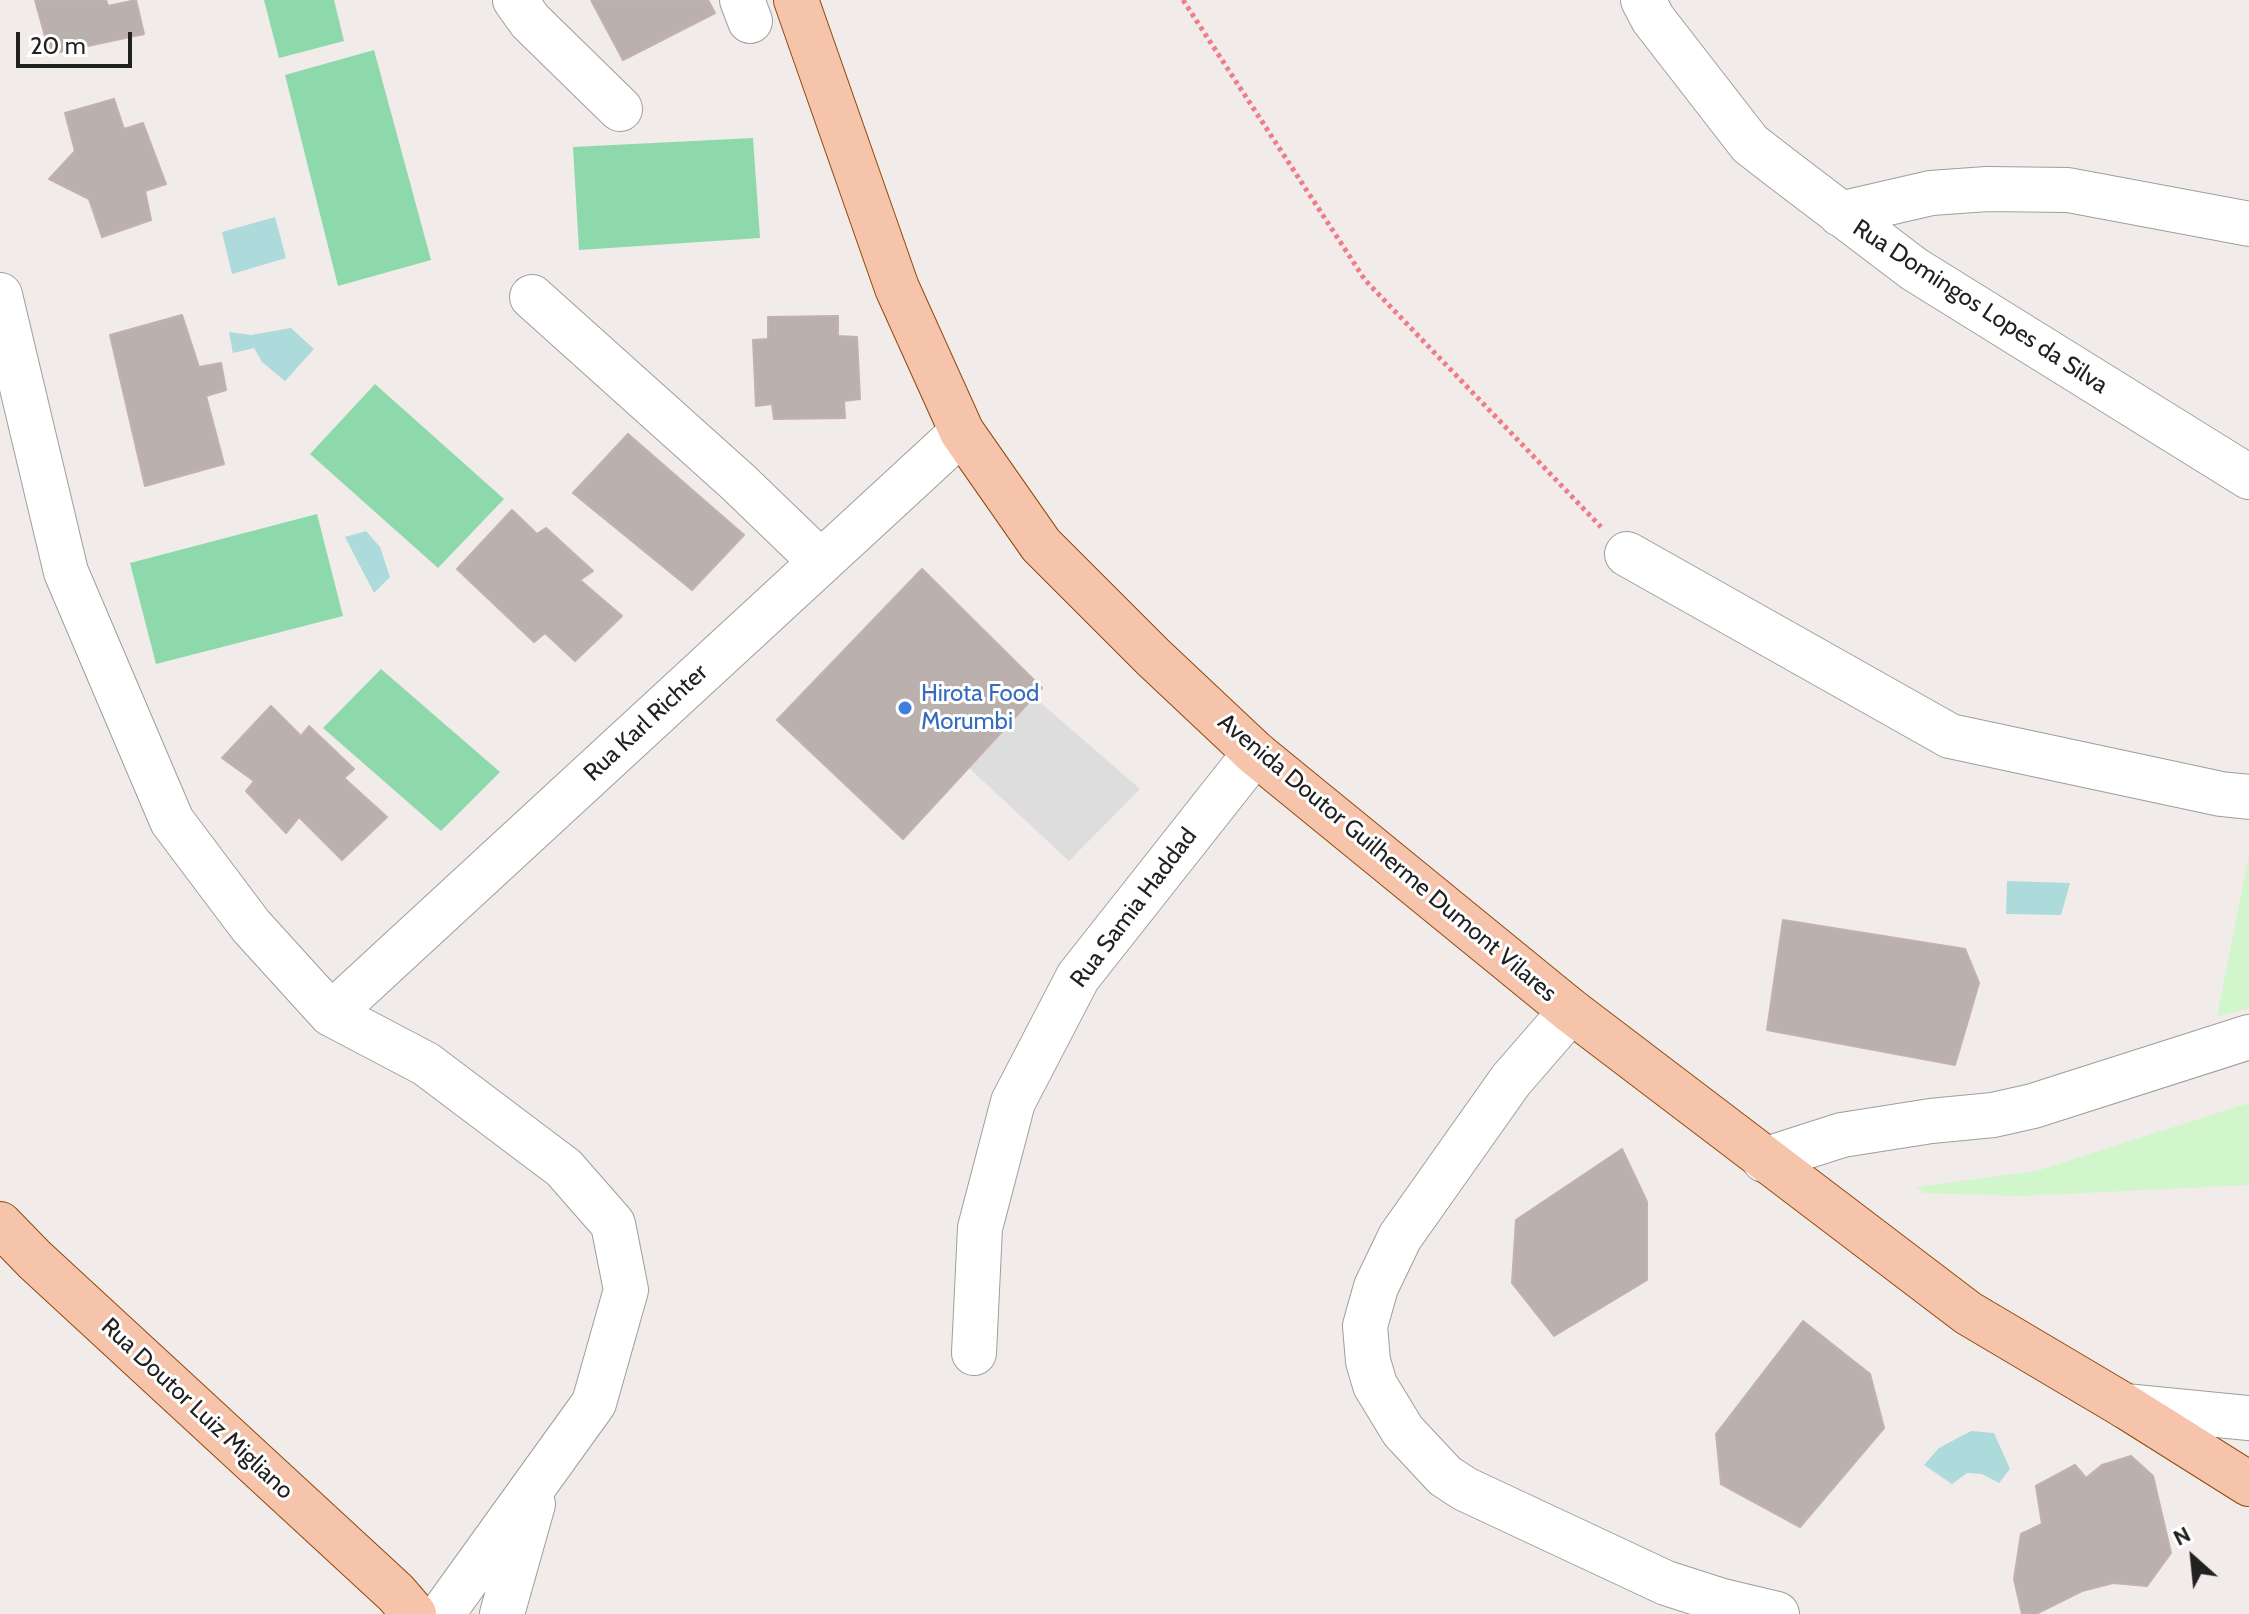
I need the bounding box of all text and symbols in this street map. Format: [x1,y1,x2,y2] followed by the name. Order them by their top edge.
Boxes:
[20,16,136,66] scale bar
[30,31,86,60] text: 20 m
[1847,214,2113,400] street label: Rua Domingos Lopes da Silva
[578,658,714,788] street label: Rua Karl Richter
[921,680,1039,736] place label: Hirota Food Morumbi
[896,699,914,717] marker: Hirota Food Morumbi
[1212,708,1562,1008] street label: Avenida Doutor Guilherme Dumont Vilares
[1065,823,1203,993] street label: Rua Samia Haddad
[95,1312,299,1506] street label: Rua Doutor Luiz Migliano
[2153,1518,2233,1598] north arrow
[2169,1521,2195,1552] text: N

